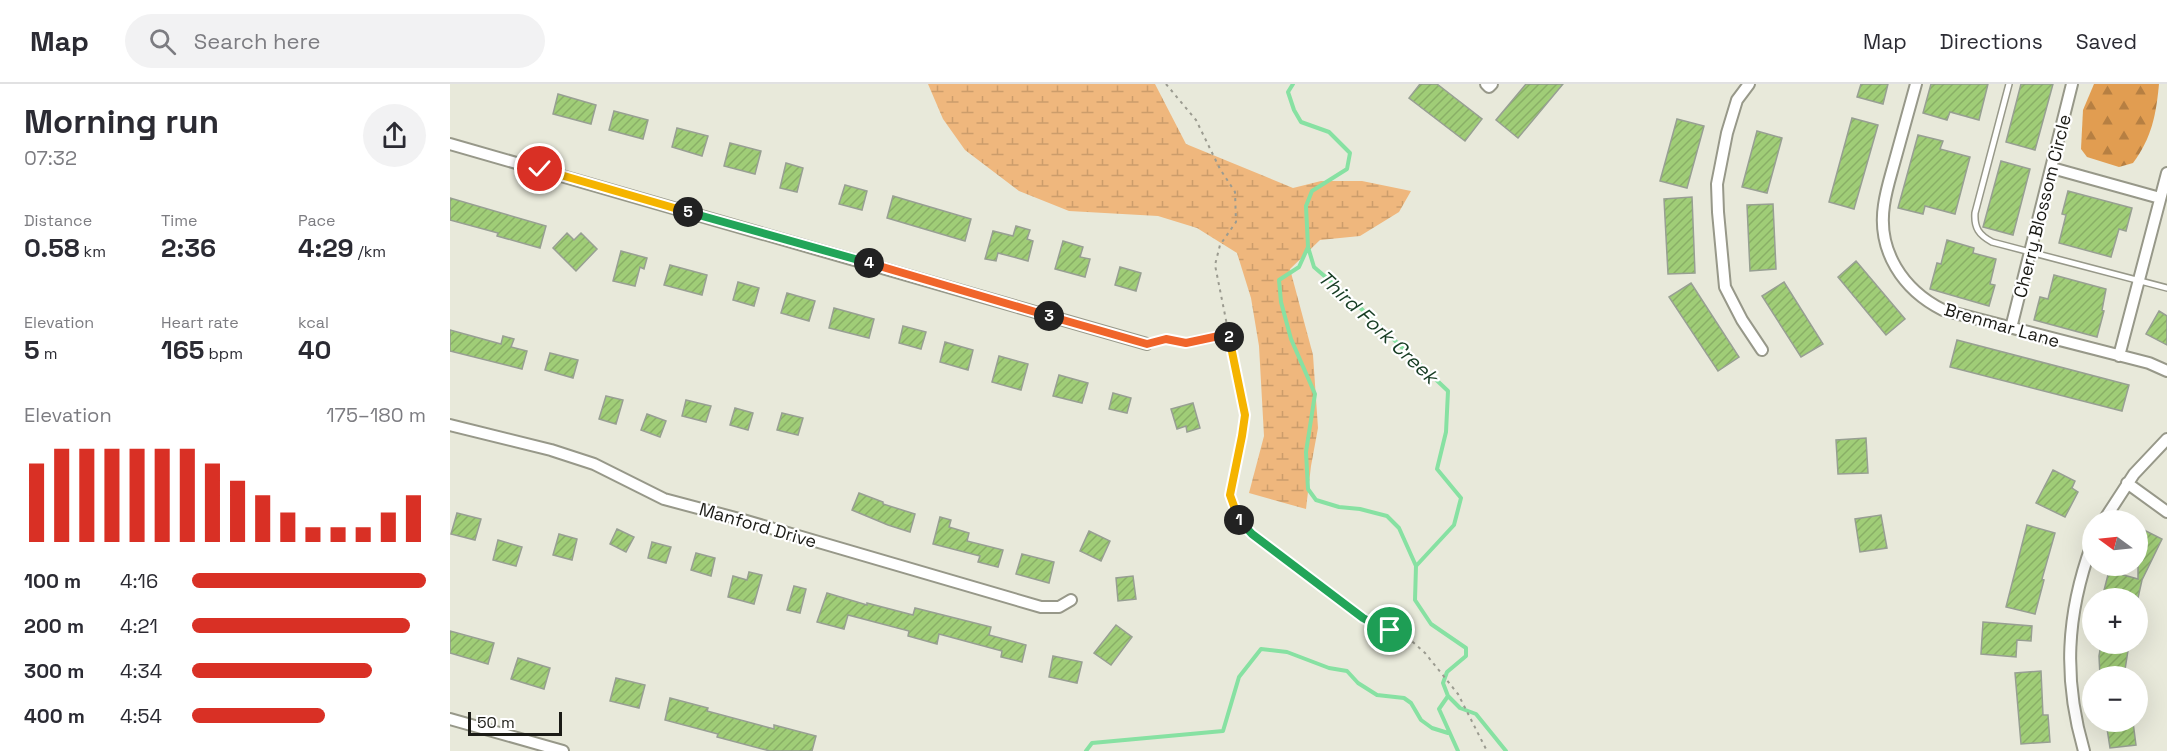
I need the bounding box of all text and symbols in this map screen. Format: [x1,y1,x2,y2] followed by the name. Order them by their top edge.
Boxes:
[125,14,545,68] search box
[30,23,89,59] text: Map
[146,25,179,58] icon: search
[194,27,321,55] text: Search here
[1863,28,1907,55] text: Map
[1940,28,2043,55] text: Directions
[2076,28,2137,55] text: Saved
[24,101,219,143] text: Morning run
[363,104,426,167] button: share
[2008,112,2076,300] street label: Cherry Blossom Circle
[514,143,565,194] pin
[24,145,77,171] text: 07:32
[523,152,556,185] icon: check
[673,197,703,227] pin: 5
[683,201,693,222] text: 5
[24,210,92,231] text: Distance
[161,210,197,231] text: Time
[298,210,335,231] text: Pace
[24,231,79,265] text: 0.58
[161,231,216,265] text: 2:36
[298,231,354,265] text: 4:29
[79,241,106,262] text: km
[354,241,386,262] text: /km
[854,248,884,278] pin: 4
[864,252,874,273] text: 4
[1312,265,1445,391] water label: Third Fork Creek
[1942,298,2062,352] street label: Brenmar Lane
[1034,301,1064,331] pin: 3
[1044,305,1054,326] text: 3
[24,312,94,333] text: Elevation
[161,312,239,333] text: Heart rate
[298,312,329,333] text: kcal
[1214,322,1244,352] pin: 2
[1224,326,1234,347] text: 2
[24,333,40,367] text: 5
[161,333,204,367] text: 165
[298,333,331,367] text: 40
[40,343,57,364] text: m
[204,343,243,364] text: bpm
[24,402,112,428] text: Elevation
[326,402,426,428] text: 175–180 m
[697,497,819,553] street label: Manford Drive
[1224,505,1254,535] pin: 1
[1235,509,1243,530] text: 1
[2082,510,2148,576] north arrow
[2082,510,2148,732] map controls
[24,568,81,594] text: 100 m
[120,568,158,594] text: 4:16
[2082,588,2148,654] button: +
[1364,604,1415,655] pin
[24,613,84,639] text: 200 m
[120,613,158,639] text: 4:21
[1373,613,1406,646] icon: arrive
[24,658,84,684] text: 300 m
[120,658,162,684] text: 4:34
[2082,666,2148,732] button: −
[24,703,85,729] text: 400 m
[120,703,162,729] text: 4:54
[468,709,562,736] scale bar
[477,712,515,733] text: 50 m

